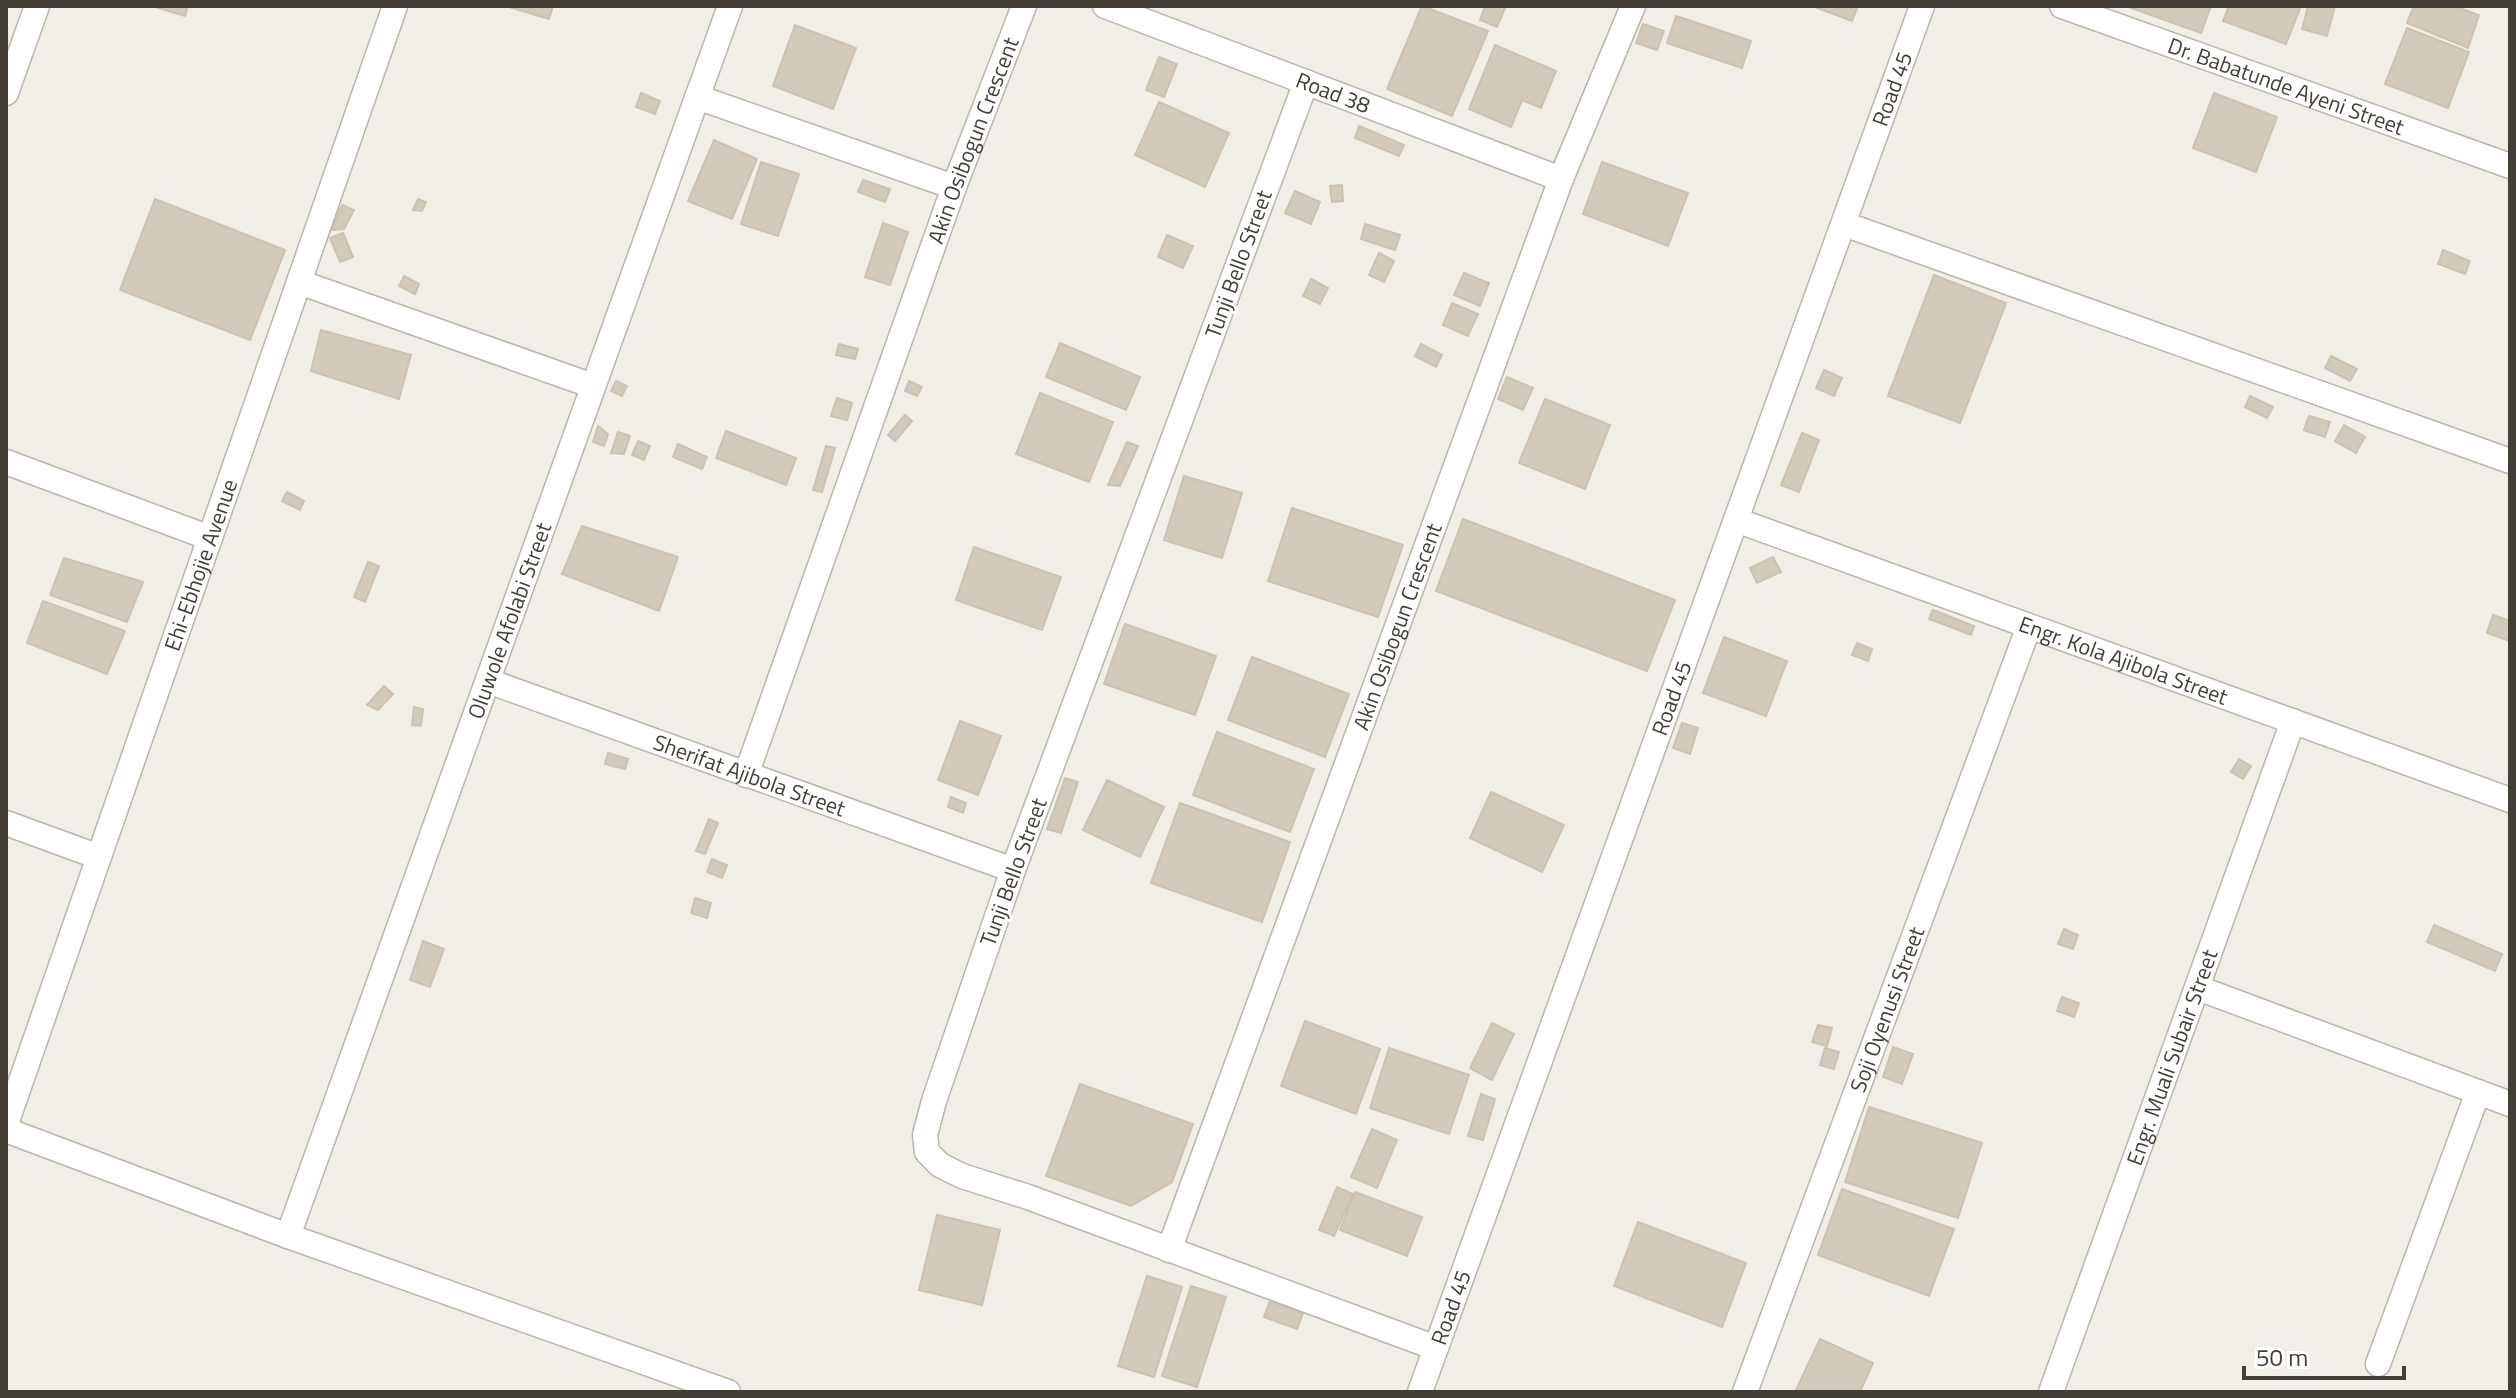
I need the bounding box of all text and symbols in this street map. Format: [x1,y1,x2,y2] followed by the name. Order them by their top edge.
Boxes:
[2163,28,2409,144] street label: Dr. Babatunde Ayeni Street
[918,32,1027,248] street label: Akin Osibogun Crescent
[1863,47,1921,131] street label: Road 45
[1291,63,1375,122] street label: Road 38
[1195,185,1281,343] street label: Tunji Bello Street
[155,474,246,656] street label: Ehi-Ebhojie Avenue
[458,517,560,723] street label: Oluwole Afolabi Street
[1344,518,1451,735] street label: Akin Osibogun Crescent
[2014,607,2233,714] street label: Engr. Kola Ajibola Street
[1642,656,1700,740] street label: Road 45
[649,725,851,825] street label: Sherifat Ajibola Street
[970,793,1056,951] street label: Tunji Bello Street
[1841,922,1933,1097] street label: Soji Oyenusi Street
[2117,944,2226,1170] street label: Engr. Muali Subair Street
[1422,1265,1480,1349] street label: Road 45
[2244,1330,2404,1380] scale bar
[2256,1339,2308,1375] text: 50 m

